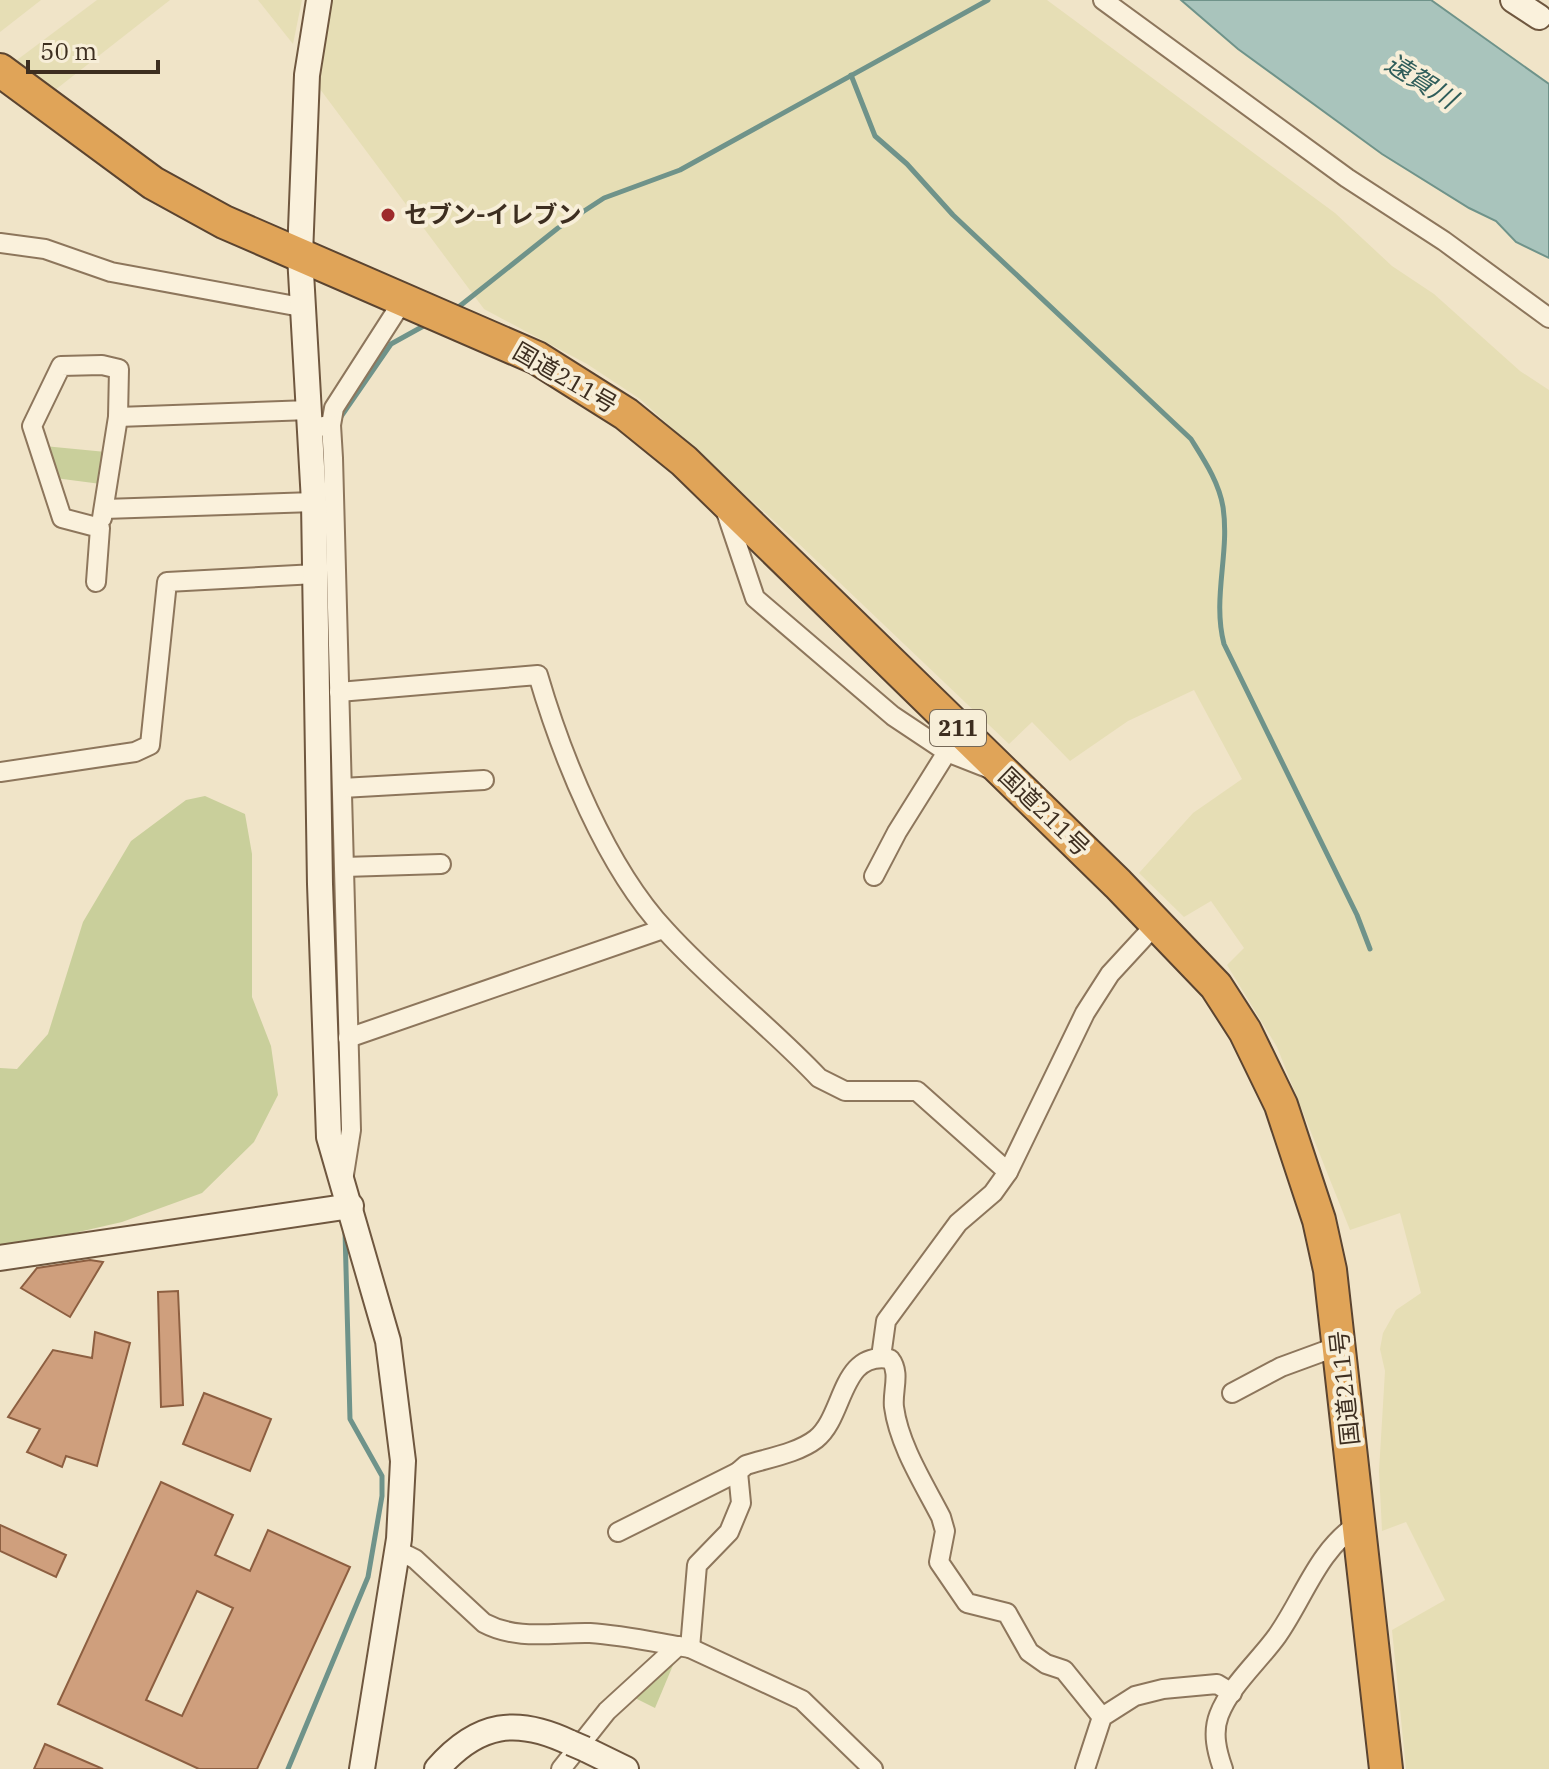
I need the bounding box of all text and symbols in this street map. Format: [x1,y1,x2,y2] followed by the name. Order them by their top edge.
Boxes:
[28,24,158,74] scale bar
[40,35,97,67] text: 50 m
[1379,45,1466,117] water label: 遠賀川
[404,198,582,230] place label: セブン-イレブン
[379,206,397,224] marker: セブン-イレブン
[508,334,623,420] street label: 国道211号
[930,710,986,746] road number: 211
[992,760,1097,863] street label: 国道211号
[1322,1329,1366,1447] street label: 国道211号

